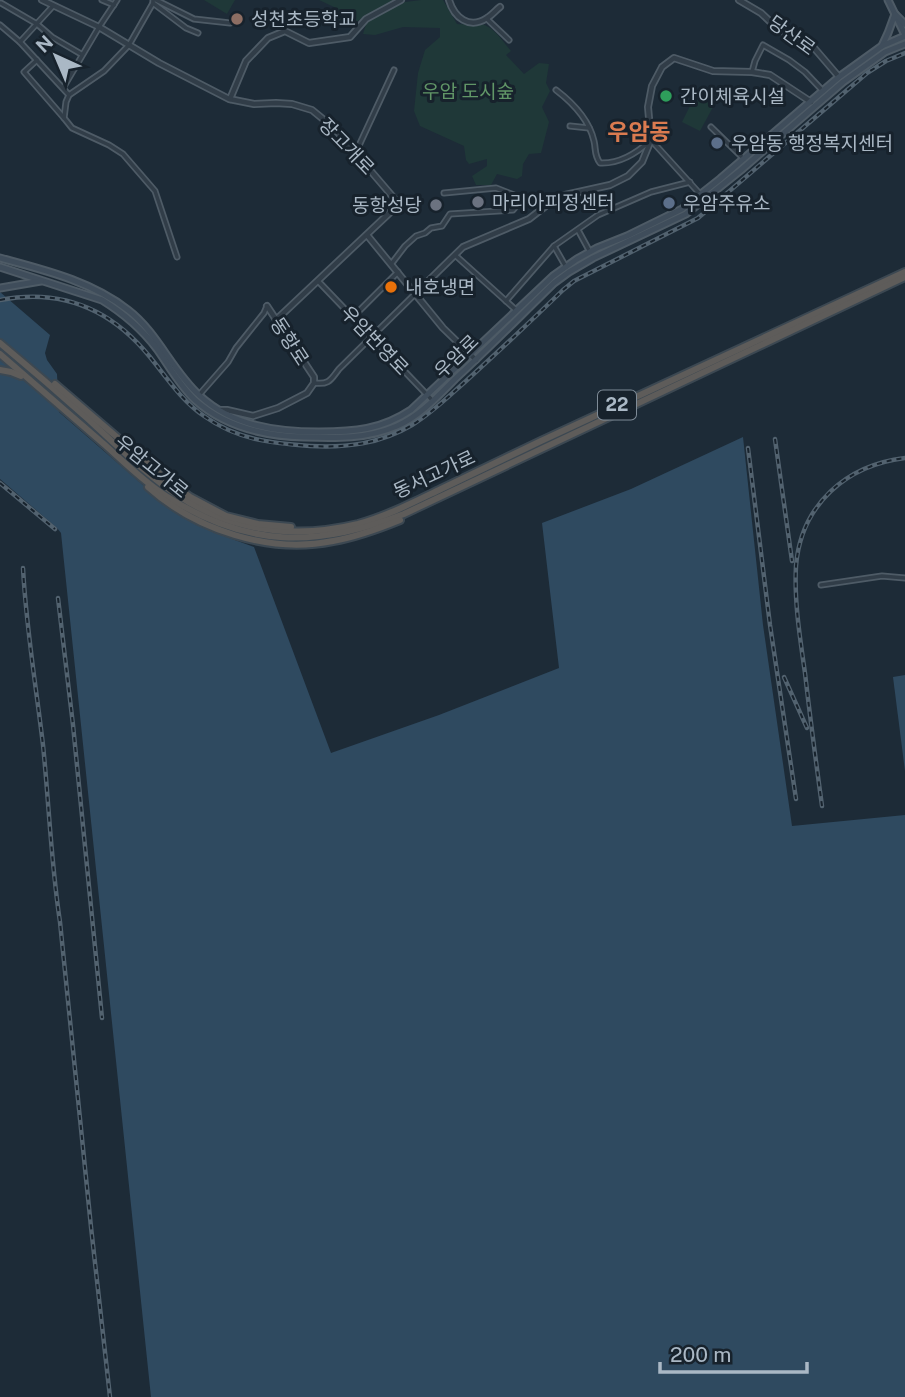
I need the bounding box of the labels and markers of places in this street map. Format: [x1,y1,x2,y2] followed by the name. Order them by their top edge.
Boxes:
[251,8,356,30] place label: 성천초등학교
[229,11,245,27] marker: 성천초등학교
[680,85,785,107] place label: 간이체육시설
[658,88,674,104] marker: 간이체육시설
[731,132,893,154] place label: 우암동 행정복지센터
[709,135,725,151] marker: 우암동 행정복지센터
[492,191,614,213] place label: 마리아피정센터
[683,192,770,214] place label: 우암주유소
[352,194,422,216] place label: 동항성당
[470,194,486,210] marker: 마리아피정센터
[661,195,677,211] marker: 우암주유소
[428,197,444,213] marker: 동항성당
[405,276,475,298] place label: 내호냉면
[383,279,399,295] marker: 내호냉면

